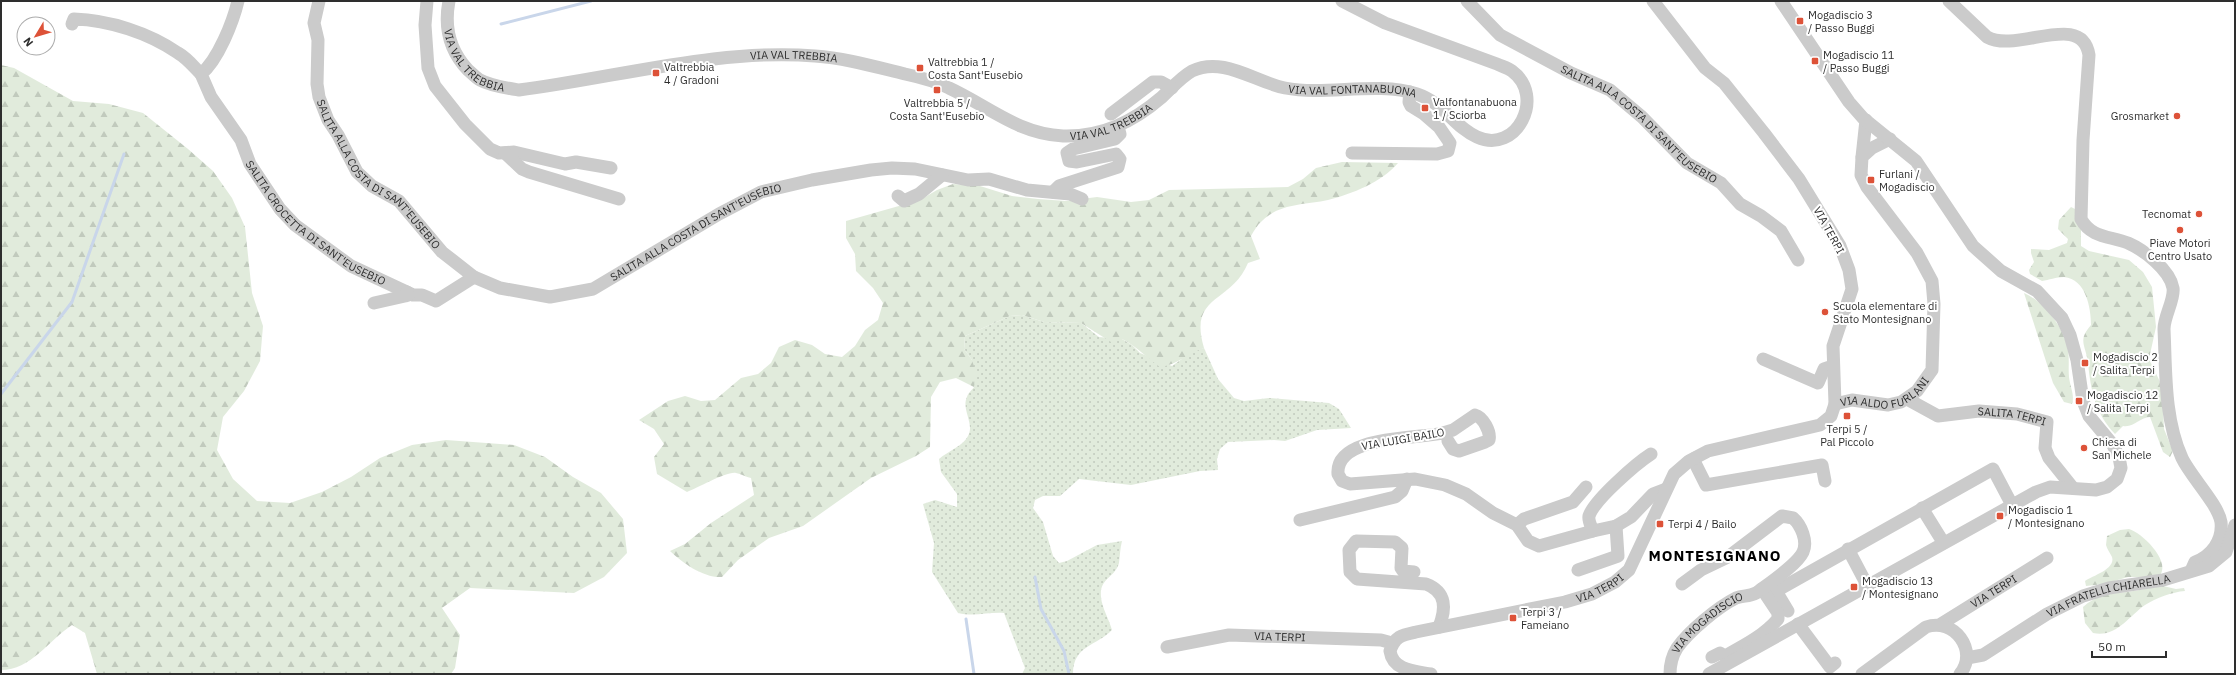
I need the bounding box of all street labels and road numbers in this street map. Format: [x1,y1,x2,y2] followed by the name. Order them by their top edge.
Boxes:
[441,28,506,95] street label: VIA VAL TREBBIA
[750,48,839,66] street label: VIA VAL TREBBIA
[1558,62,1720,186] street label: SALITA ALLA COSTA DI SANT'EUSEBIO
[1287,81,1418,101] street label: VIA VAL FONTANABUONA
[314,97,444,252] street label: SALITA ALLA COSTA DI SANT'EUSEBIO
[1070,100,1155,143] street label: VIA VAL TREBBIA
[242,158,388,288] street label: SALITA CROCETTA DI SANT'EUSEBIO
[608,180,783,284] street label: SALITA ALLA COSTA DI SANT'EUSEBIO
[1810,204,1848,256] street label: VIA TERPI
[1839,374,1932,412] street label: VIA ALDO FURLANI
[1977,404,2048,428] street label: SALITA TERPI
[1360,425,1446,453] street label: VIA LUIGI BAILO
[1574,571,1627,605] street label: VIA TERPI
[2044,571,2172,620] street label: VIA FRATELLI CHIARELLA
[1968,572,2019,611] street label: VIA TERPI
[1668,589,1744,656] street label: VIA MOGADISCIO
[1254,629,1306,645] street label: VIA TERPI

